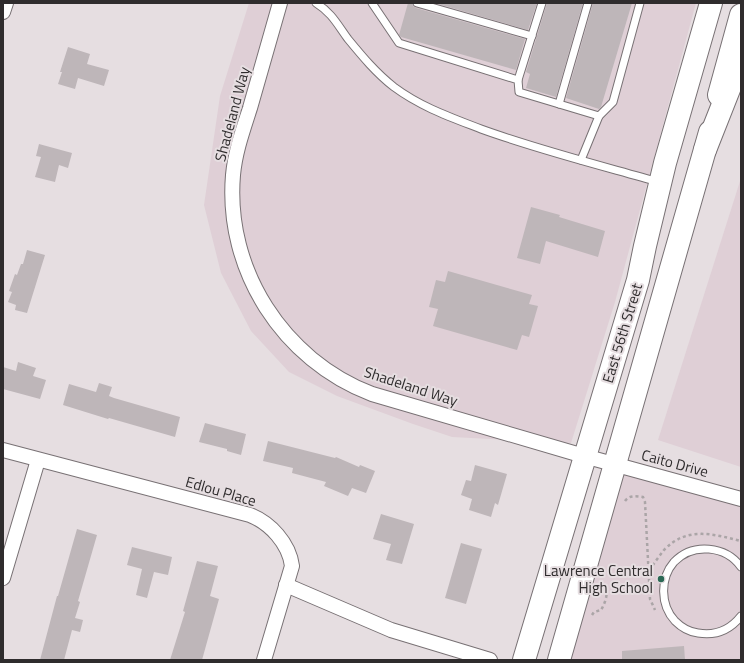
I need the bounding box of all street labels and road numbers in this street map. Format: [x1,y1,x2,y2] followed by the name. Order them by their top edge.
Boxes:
[208,64,256,164] street label: Shadeland Way
[596,279,648,386] street label: East 56th Street
[361,360,461,412] street label: Shadeland Way
[639,443,711,483] street label: Caito Drive
[183,470,259,512] street label: Edlou Place

